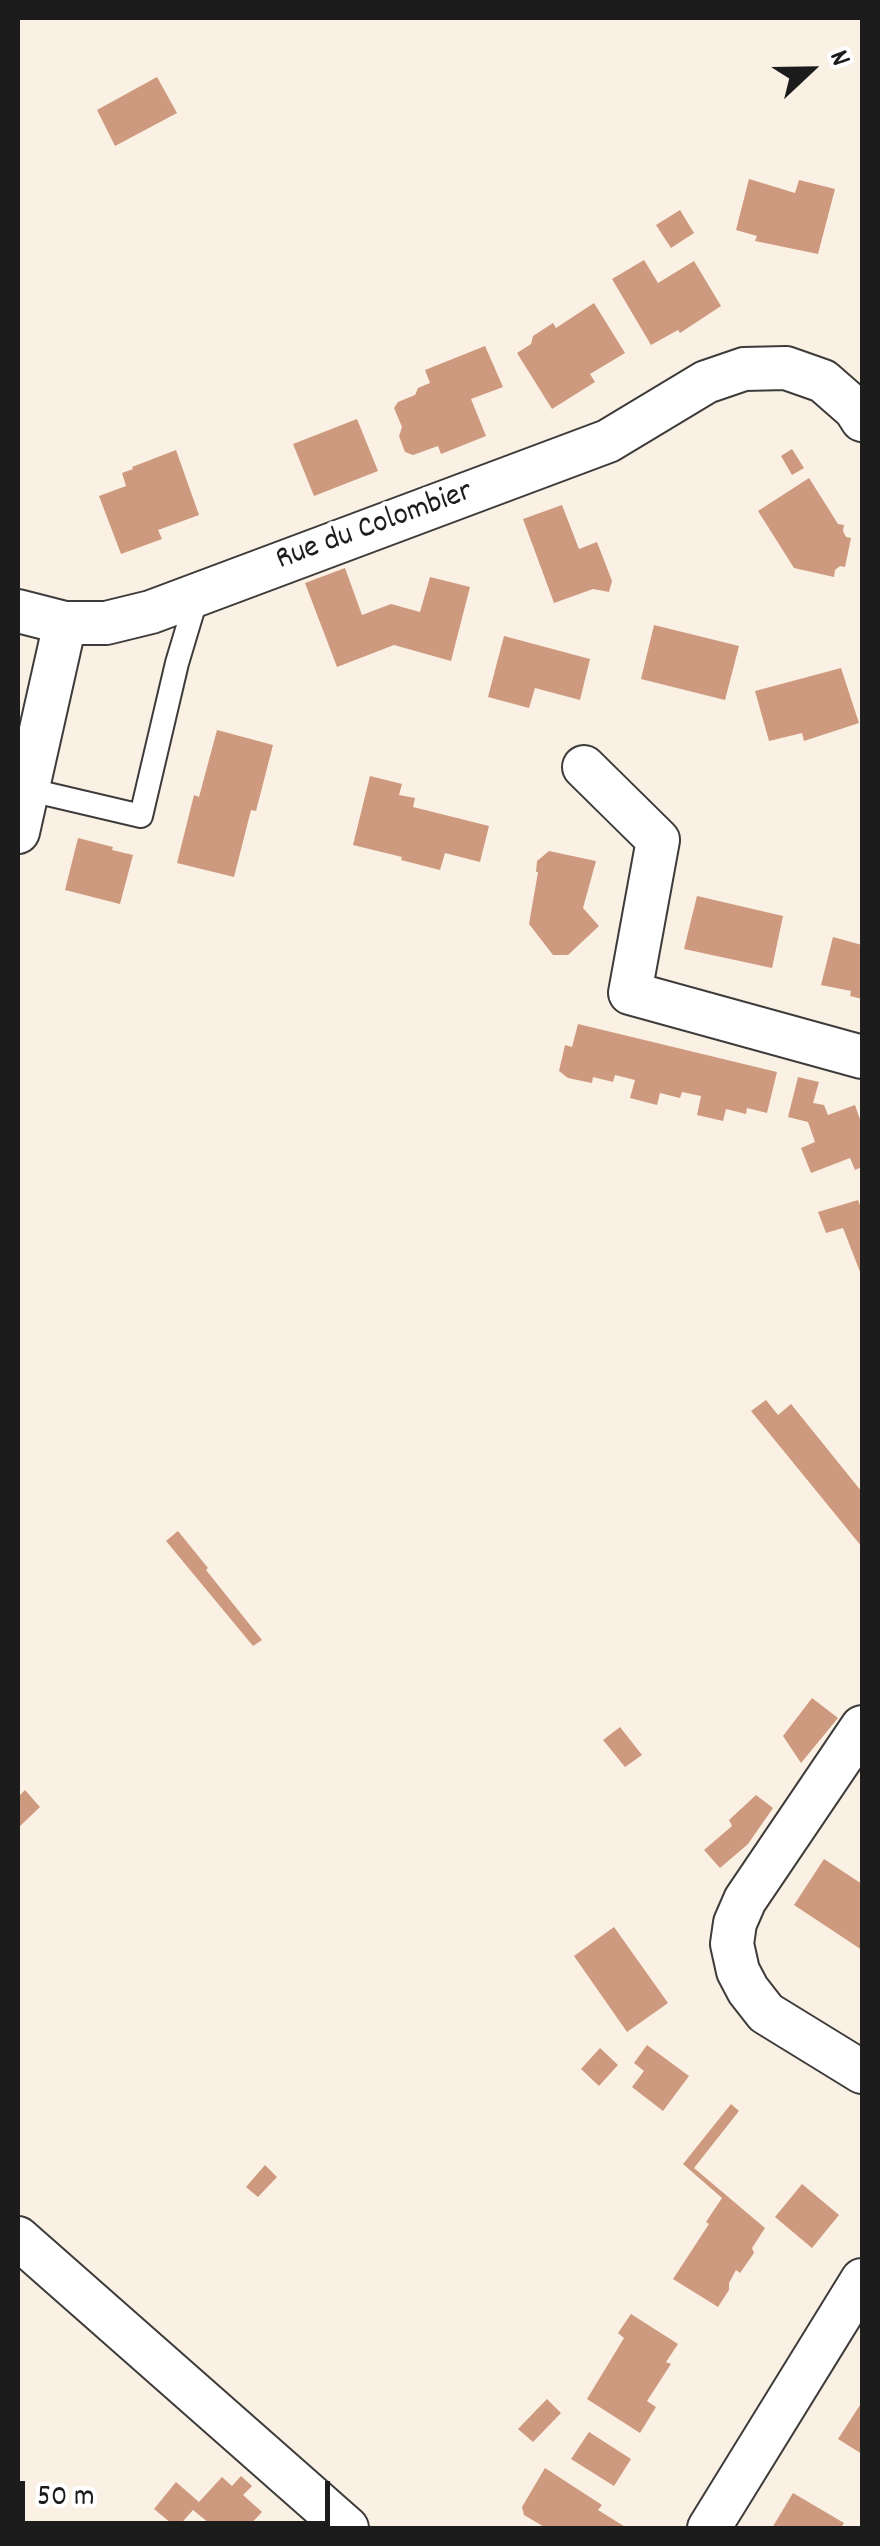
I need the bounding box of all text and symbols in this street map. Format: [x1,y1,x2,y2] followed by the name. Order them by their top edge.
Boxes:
[760,20,860,120] north arrow
[817,45,859,73] text: N
[271,475,479,581] street label: Rue du Colombier
[25,2461,335,2523] scale bar
[37,2477,95,2520] text: 50 m

